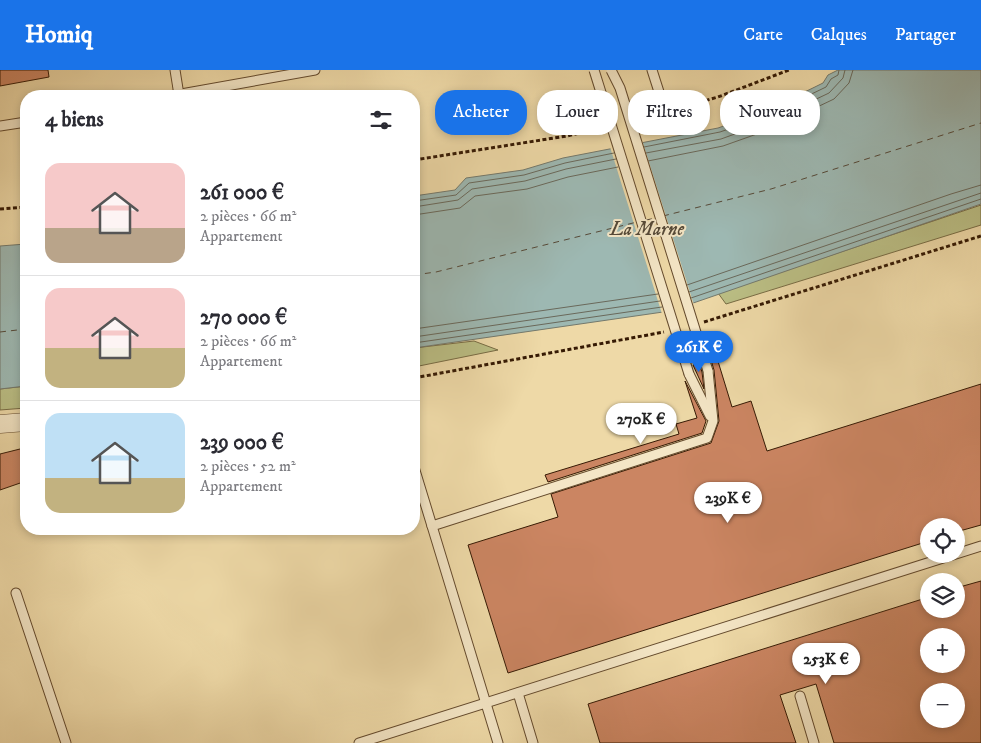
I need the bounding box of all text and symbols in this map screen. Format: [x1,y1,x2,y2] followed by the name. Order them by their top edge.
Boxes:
[25,20,93,50] text: Homiq
[743,24,783,46] text: Carte
[811,24,867,46] text: Calques
[895,24,956,46] text: Partager
[435,90,527,135] chip: Acheter
[537,90,618,135] chip: Louer
[628,90,710,135] chip: Filtres
[720,90,820,135] chip: Nouveau
[367,106,395,134] icon: filters
[45,107,104,133] text: 4 biens
[200,180,284,206] text: 261 000 €
[85,183,145,243] icon: home
[200,206,296,226] text: 2 pièces · 66 m²
[609,218,684,241] water label: La Marne
[200,226,283,246] text: Appartement
[200,305,287,331] text: 270 000 €
[85,308,145,368] icon: home
[658,330,740,373] pin: 261K €
[200,331,296,351] text: 2 pièces · 66 m²
[676,337,722,357] text: 261K €
[200,351,283,371] text: Appartement
[600,402,682,445] pin: 270K €
[617,409,665,429] text: 270K €
[200,430,284,456] text: 239 000 €
[85,433,145,493] icon: home
[200,456,296,476] text: 2 pièces · 52 m²
[200,476,283,496] text: Appartement
[687,482,769,524] pin: 239K €
[705,488,751,508] text: 239K €
[920,518,965,728] map controls
[920,518,965,563] button: locate
[920,573,965,618] button: layers
[920,628,965,673] button: +
[785,642,867,685] pin: 253K €
[803,649,849,669] text: 253K €
[920,683,965,728] button: −

